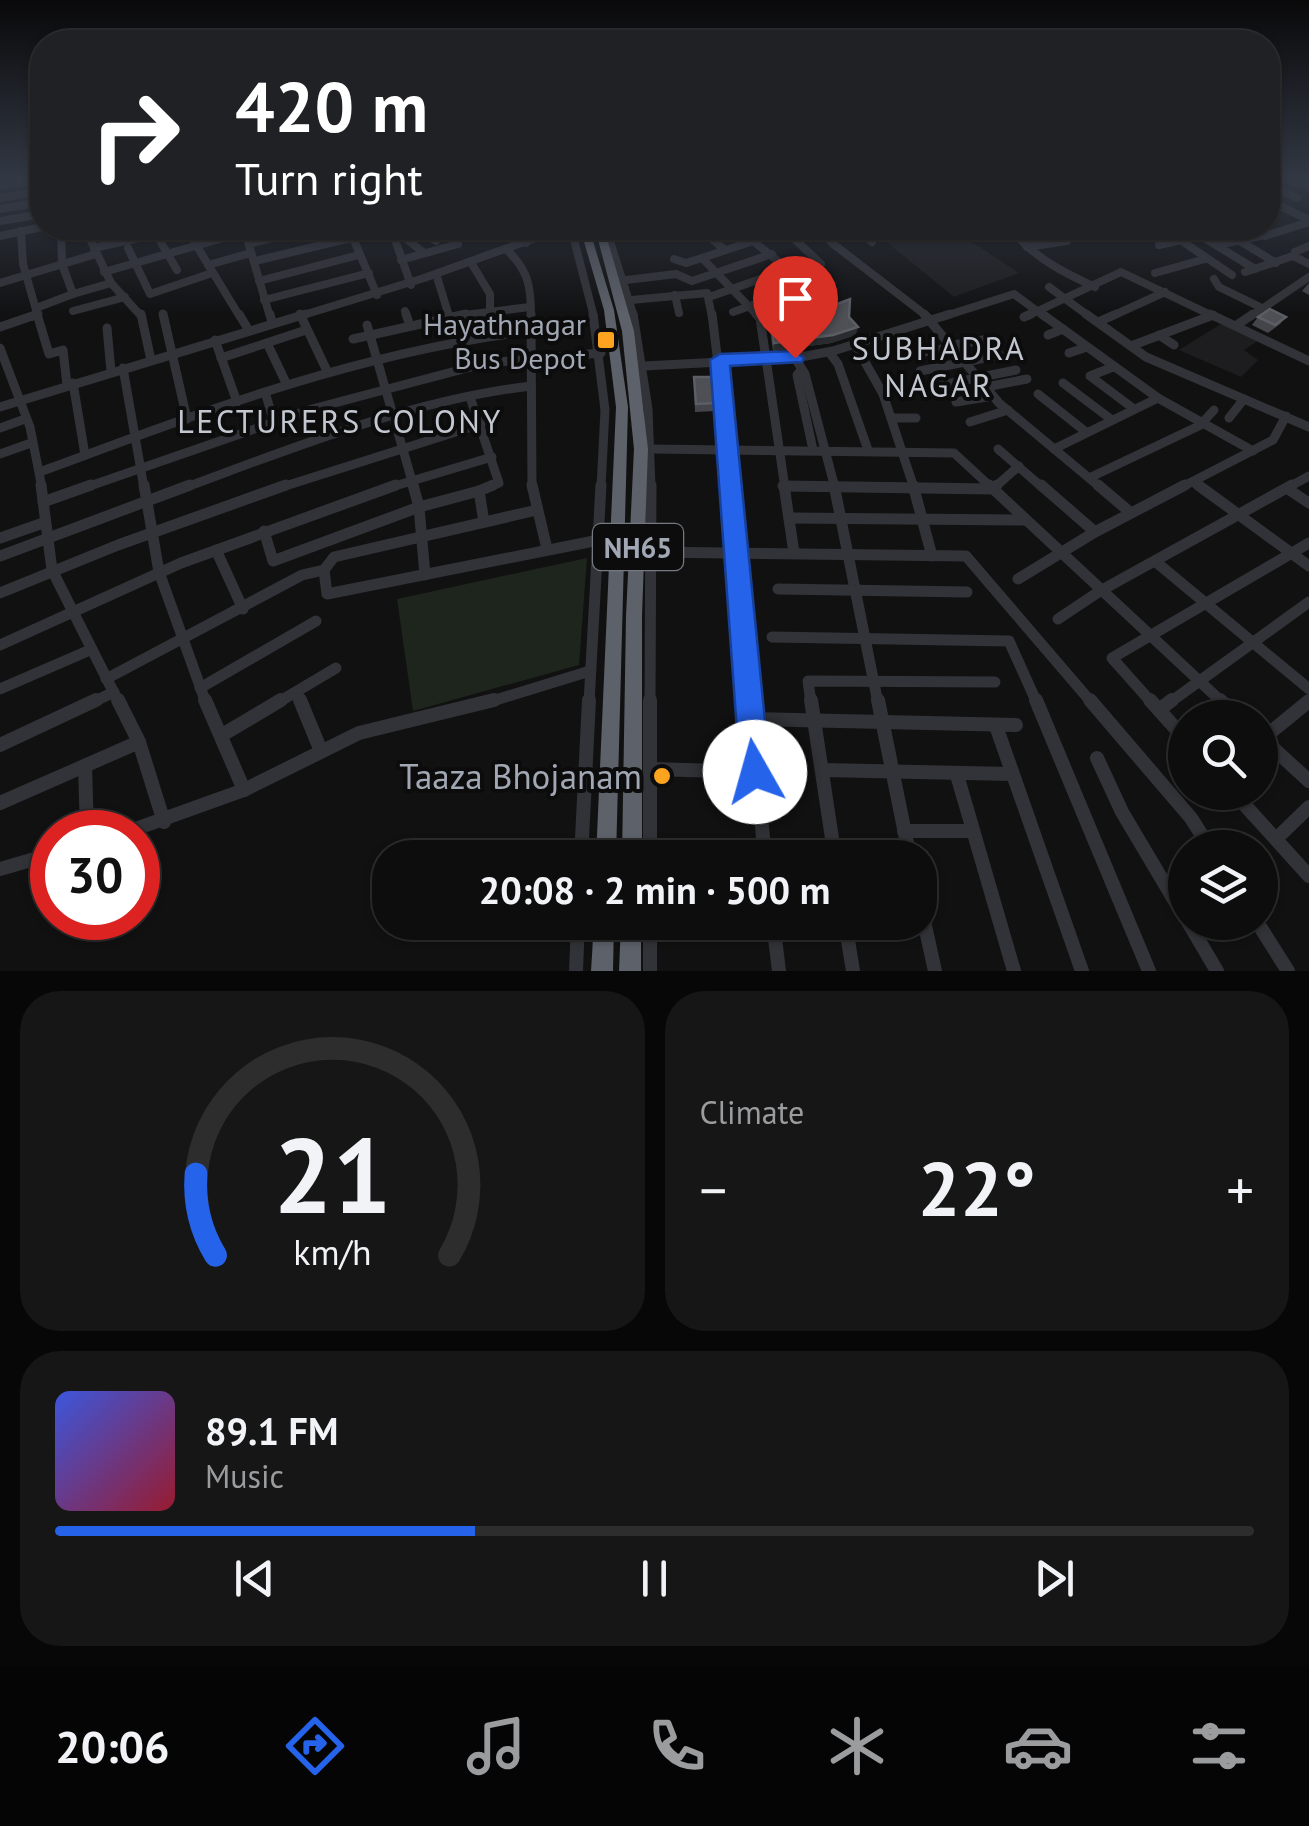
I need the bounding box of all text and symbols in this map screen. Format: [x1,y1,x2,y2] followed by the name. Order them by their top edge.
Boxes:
[235,61,428,151] text: 420 m
[70,70,200,200] icon: right
[235,149,423,207] text: Turn right
[753,256,838,359] pin
[768,271,823,326] icon: arrive
[423,304,586,377] place label: Hayathnagar Bus Depot
[852,327,1026,406] district label: SUBHADRA NAGAR
[595,329,617,351] marker: Hayathnagar Bus Depot
[177,400,503,442] district label: LECTURERS COLONY
[593,524,683,570] road number: NH65
[1168,700,1278,940] map controls
[1168,700,1278,810] button: search
[703,720,807,824] position arrow
[399,753,642,799] place label: Taaza Bhojanam
[651,765,673,787] marker: Taaza Bhojanam
[30,810,160,940] speed limit sign: 30
[1168,830,1278,940] button: layers
[479,865,830,914] text: 20:08 · 2 min · 500 m
[700,1091,804,1133] text: Climate
[273,1107,391,1242] text: 21
[918,1140,1036,1237] text: 22°
[700,1154,727,1225] text: −
[1226,1154,1254,1225] text: +
[293,1229,371,1275] text: km/h
[205,1406,338,1455] text: 89.1 FM
[205,1455,284,1497] text: Music
[227,1551,282,1606] icon: previous
[627,1551,682,1606] icon: pause
[1027,1551,1082,1606] icon: next
[280,1711,350,1781] icon: directions
[461,1711,531,1781] icon: music
[642,1711,712,1781] icon: phone
[822,1711,892,1781] icon: climate
[1003,1711,1073,1781] icon: car
[1184,1711,1254,1781] icon: filters
[55,1717,170,1775] text: 20:06

